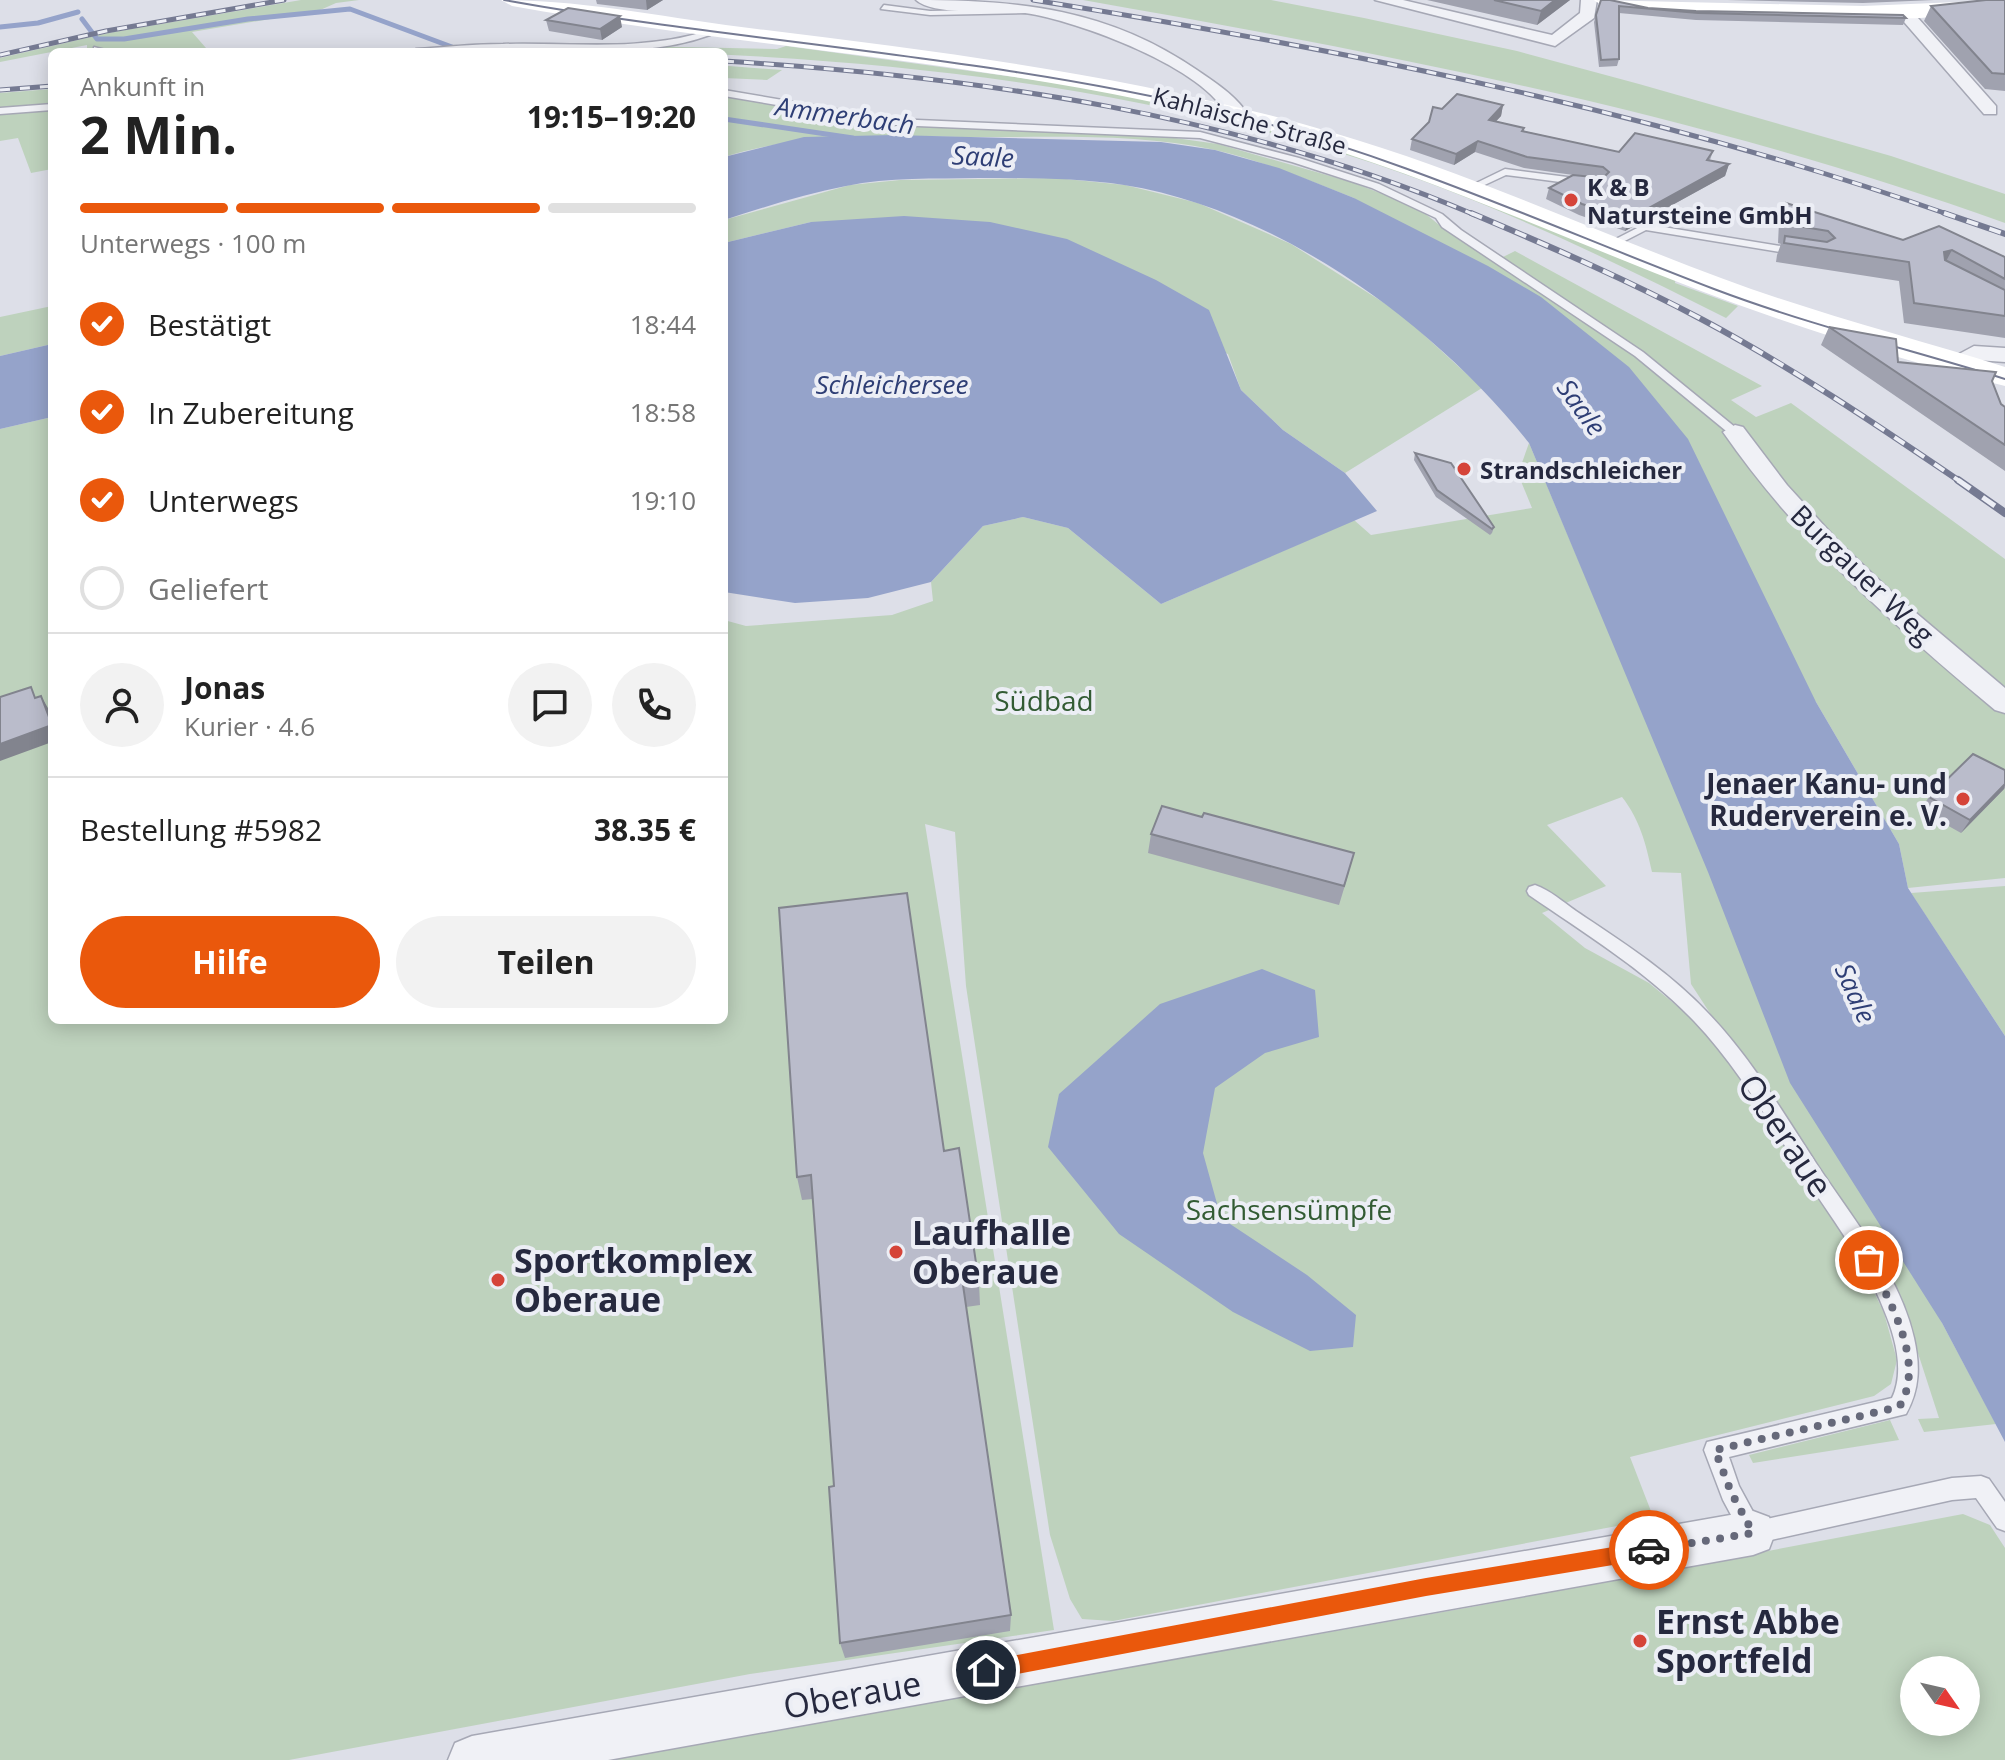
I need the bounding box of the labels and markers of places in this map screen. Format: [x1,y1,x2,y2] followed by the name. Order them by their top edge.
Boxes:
[1587,170,1813,231] place label: K & B Natursteine GmbH
[1562,191,1580,209] marker: K & B Natursteine GmbH
[1480,453,1682,486] place label: Strandschleicher
[1455,460,1473,478] marker: Strandschleicher
[1703,764,1947,834] place label: Jenaer Kanu- und Ruderverein e. V.
[1954,790,1972,808] marker: Jenaer Kanu- und Ruderverein e. V.
[912,1209,1071,1294] place label: Laufhalle Oberaue
[1835,1226,1903,1294] pin
[514,1237,753,1322] place label: Sportkomplex Oberaue
[887,1243,905,1261] marker: Laufhalle Oberaue
[489,1271,507,1289] marker: Sportkomplex Oberaue
[1656,1598,1840,1683] place label: Ernst Abbe Sportfeld
[1631,1632,1649,1650] marker: Ernst Abbe Sportfeld
[952,1636,1020,1704] pin

